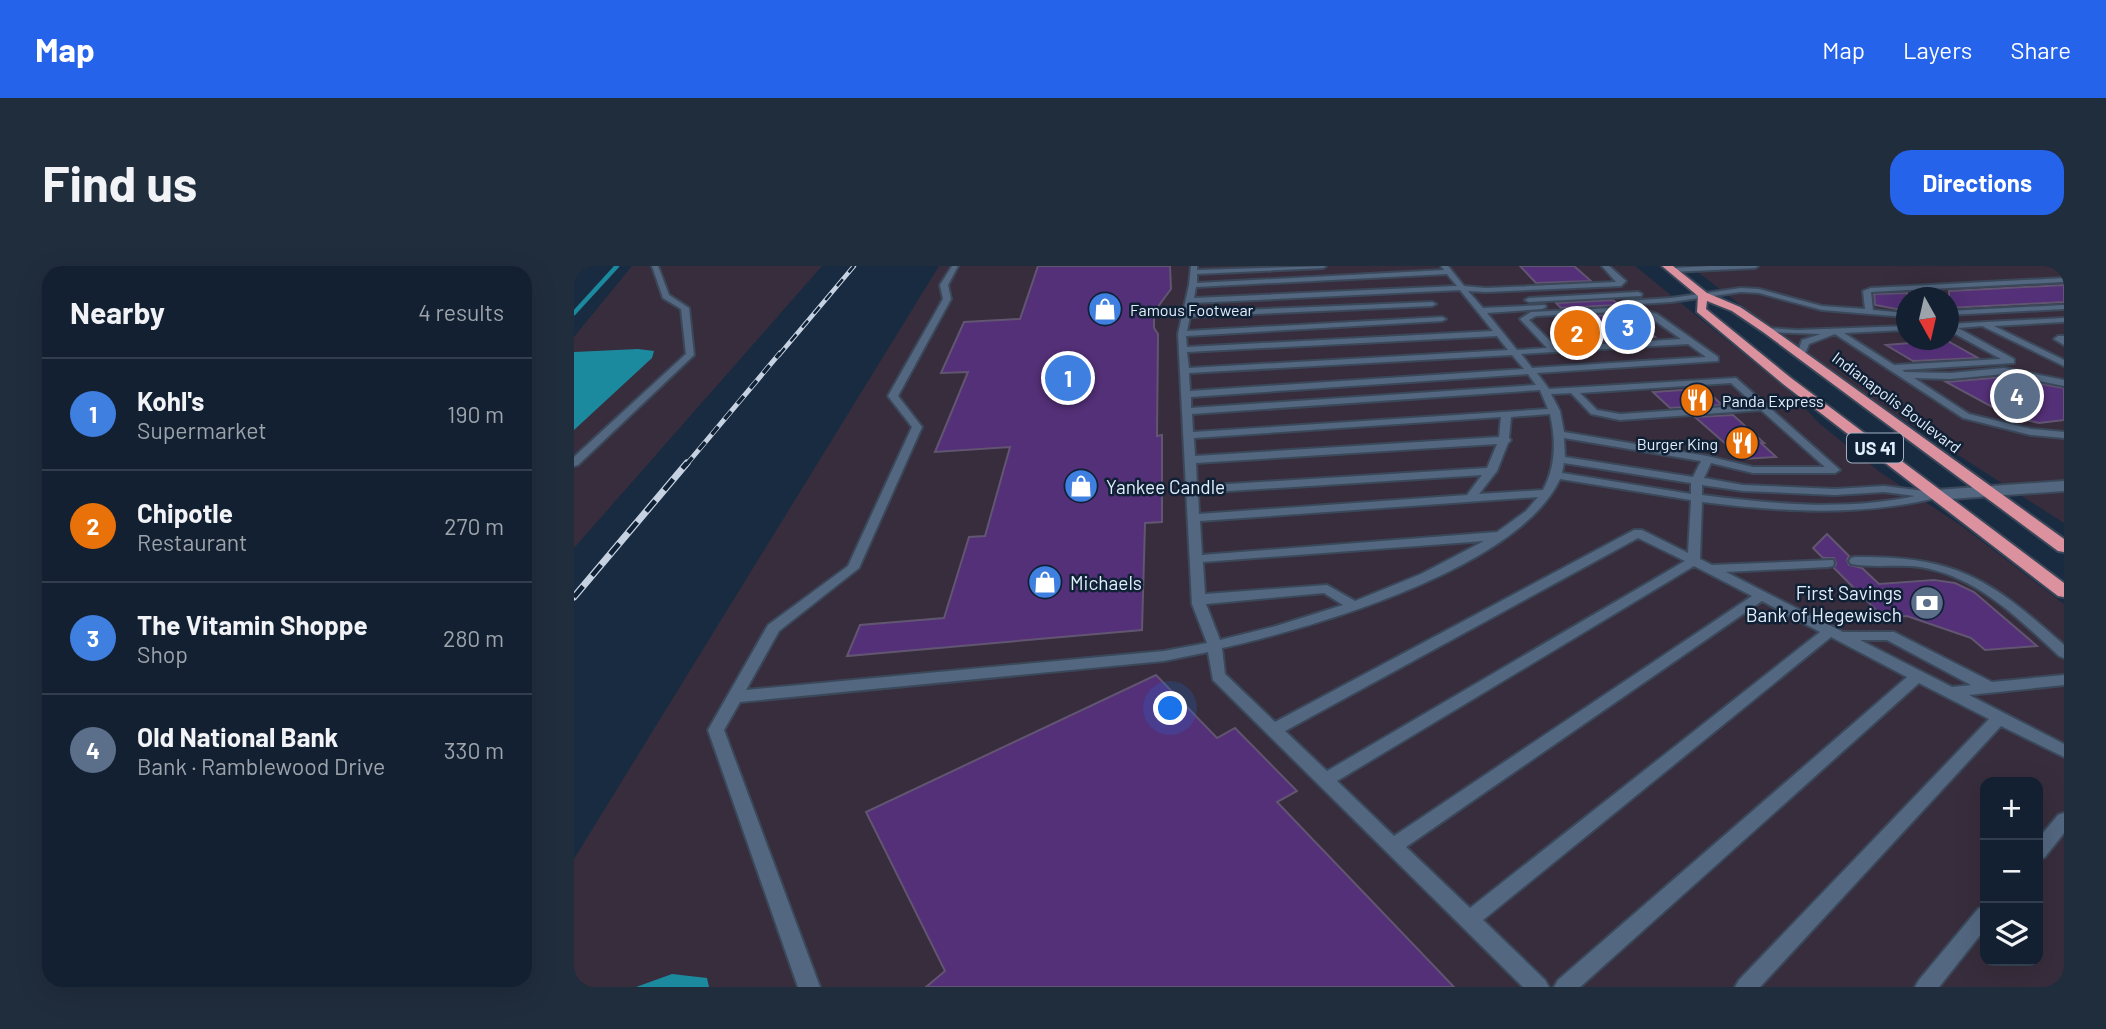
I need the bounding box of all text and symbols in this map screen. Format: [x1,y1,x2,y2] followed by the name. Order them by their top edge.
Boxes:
[35,29,95,69] text: Map
[1822,35,1865,64] text: Map
[1903,35,1972,64] text: Layers
[2010,35,2071,64] text: Share
[1890,150,2064,215] button: Directions
[42,153,197,212] text: Find us
[1896,287,1959,350] north arrow
[1086,290,1124,328] shop icon: Famous Footwear
[70,294,165,330] text: Nearby
[418,298,504,326] text: 4 results
[1130,300,1254,319] place label: Famous Footwear
[1605,301,1651,353] pin: 3
[1554,307,1600,359] pin: 2
[1829,347,1965,457] street label: Indianapolis Boulevard
[1045,352,1091,404] pin: 1
[1994,370,2040,422] pin: 4
[1678,381,1716,419] restaurant icon: Panda Express
[137,385,204,416] text: Kohl's
[1722,391,1824,410] place label: Panda Express
[89,400,97,428] text: 1
[447,400,504,428] text: 190 m
[137,416,267,444] text: Supermarket
[1723,424,1761,462] restaurant icon: Burger King
[1637,434,1718,453] place label: Burger King
[1847,434,1903,462] road number: US 41
[1062,467,1100,505] shop icon: Yankee Candle
[1106,475,1225,498] place label: Yankee Candle
[137,497,233,528] text: Chipotle
[87,512,99,540] text: 2
[444,512,504,540] text: 270 m
[137,528,247,556] text: Restaurant
[1026,563,1064,601] shop icon: Michaels
[1070,571,1142,594] place label: Michaels
[1746,581,1902,626] place label: First Savings Bank of Hegewisch
[1908,584,1946,622] bank icon: First Savings Bank of Hegewisch
[137,609,368,640] text: The Vitamin Shoppe
[87,624,99,652] text: 3
[443,624,504,652] text: 280 m
[137,640,188,668] text: Shop
[1153,691,1187,725] your location
[137,721,338,752] text: Old National Bank
[86,736,100,764] text: 4
[444,736,504,764] text: 330 m
[137,752,385,780] text: Bank · Ramblewood Drive
[1980,777,2043,966] map controls
[1980,777,2043,840] button: +
[1980,840,2043,903] button: −
[1980,903,2043,966] button: layers

